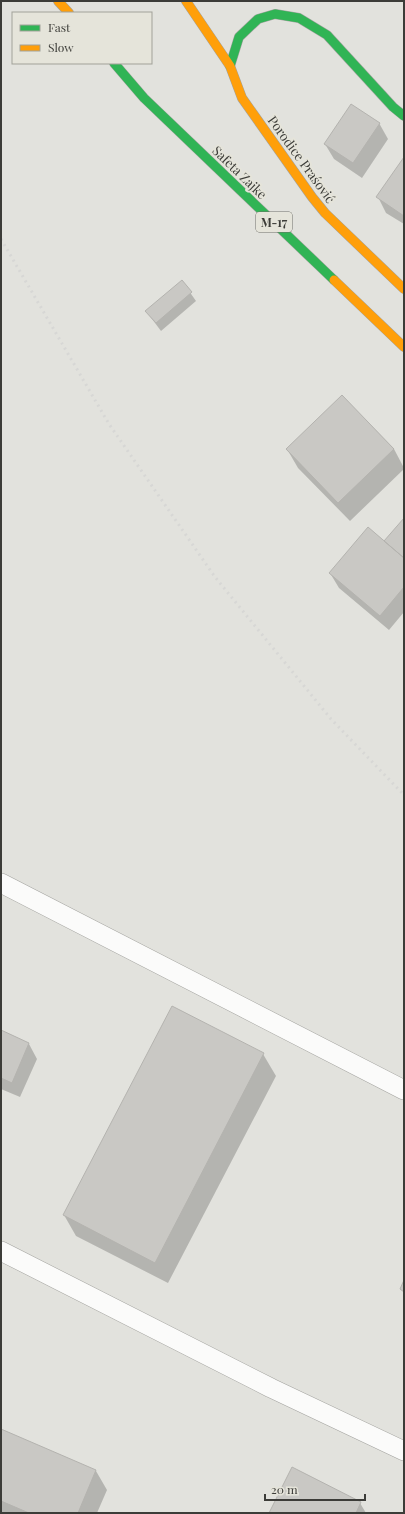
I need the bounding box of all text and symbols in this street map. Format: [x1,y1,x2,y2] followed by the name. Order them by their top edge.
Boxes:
[12,12,152,64] legend
[48,19,71,35] text: Fast
[48,39,74,55] text: Slow
[265,112,339,206] street label: Porodice Praśović
[209,142,271,202] street label: Safeta Zajke
[256,212,292,232] road number: M-17
[265,1476,365,1502] scale bar
[271,1481,298,1497] text: 20 m

